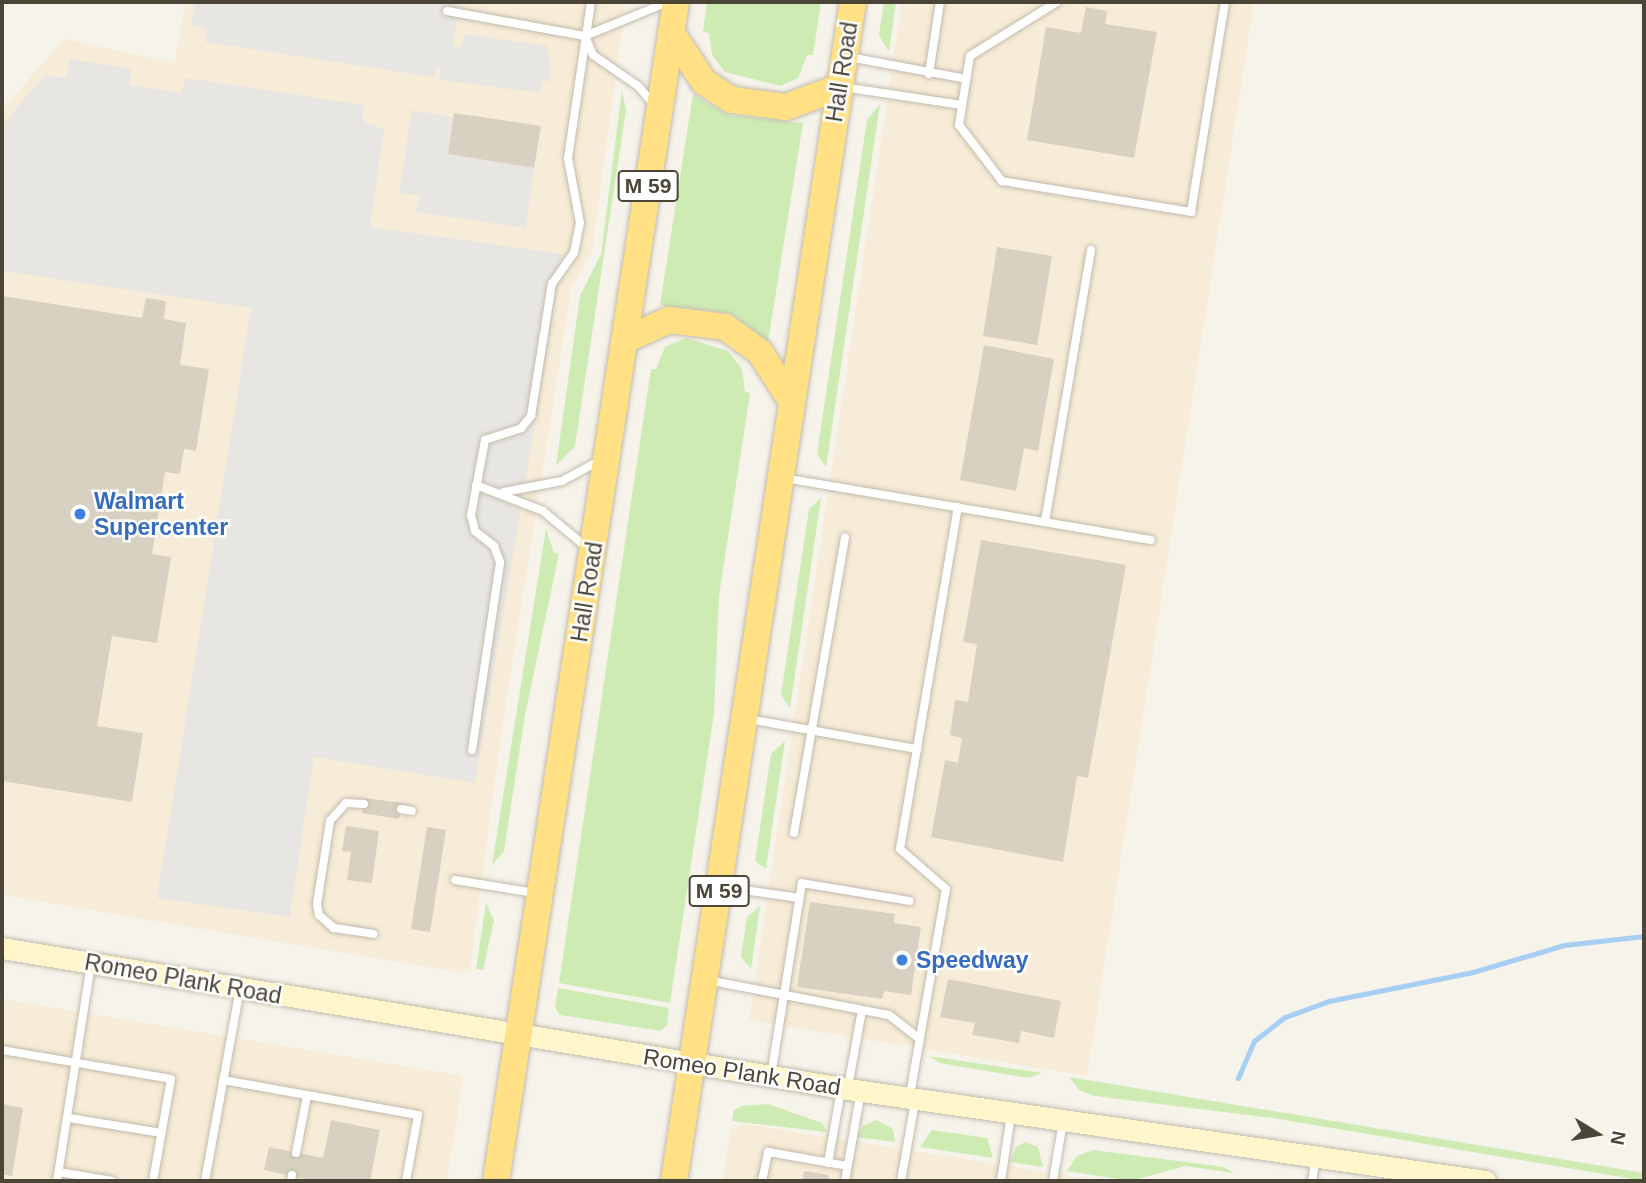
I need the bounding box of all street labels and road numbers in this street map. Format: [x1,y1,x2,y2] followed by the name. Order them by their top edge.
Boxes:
[820,20,864,124] street label: Hall Road
[616,168,680,204] road number: M 59
[565,540,609,644] street label: Hall Road
[688,874,750,908] road number: M 59
[82,948,284,1010] street label: Romeo Plank Road
[641,1043,843,1101] street label: Romeo Plank Road

